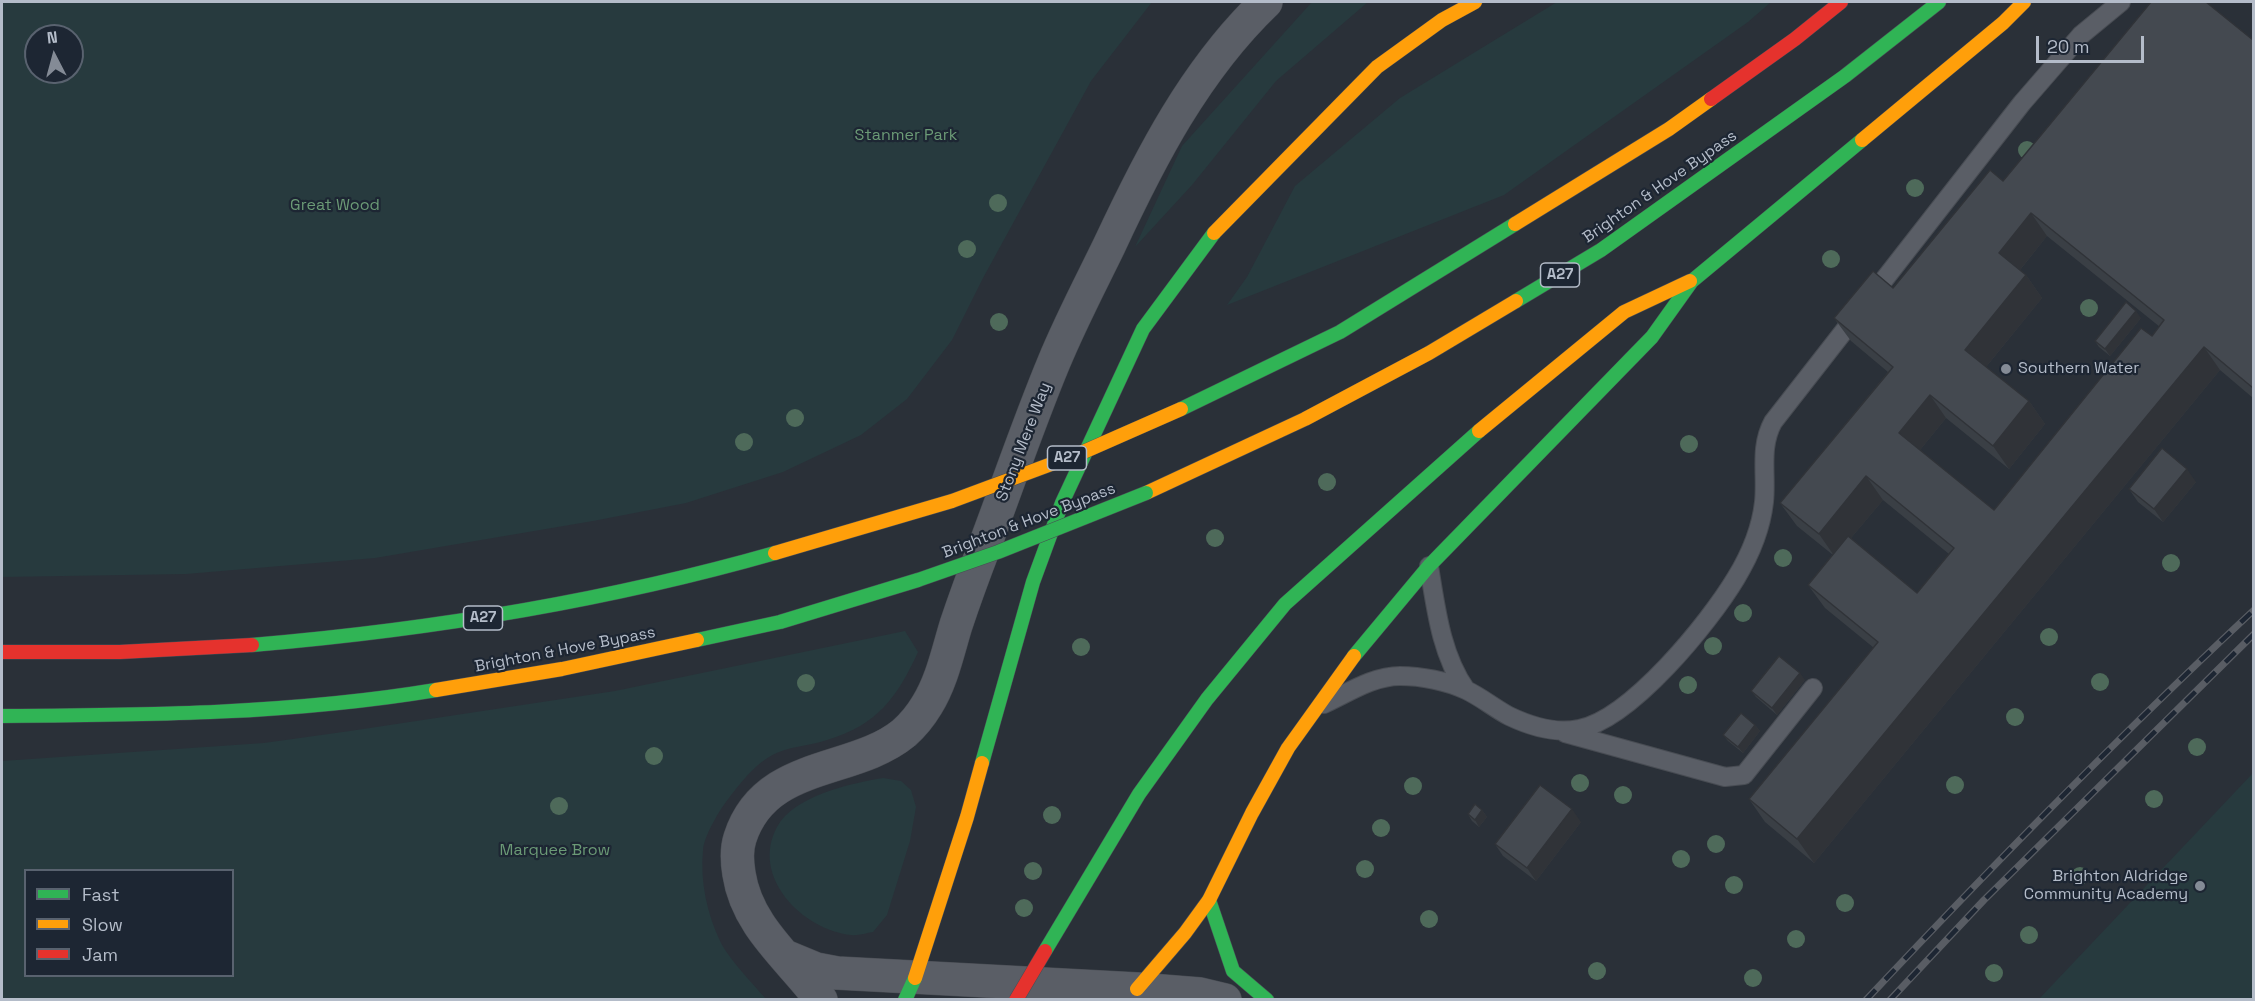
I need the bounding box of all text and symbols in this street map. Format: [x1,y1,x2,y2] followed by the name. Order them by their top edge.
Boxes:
[24,24,84,84] north arrow
[2039,24,2147,62] scale bar
[46,27,59,49] text: N
[2047,35,2090,58] text: 20 m
[855,126,957,146] park label: Stanmer Park
[1579,126,1741,248] street label: Brighton & Hove Bypass
[290,196,380,216] park label: Great Wood
[1540,263,1580,287] road number: A27
[2018,359,2139,379] place label: Southern Water
[1999,362,2013,376] marker: Southern Water
[993,380,1055,504] street label: Stony Mere Way
[1048,446,1086,470] road number: A27
[940,479,1118,563] street label: Brighton & Hove Bypass
[464,606,502,630] road number: A27
[473,623,657,677] street label: Brighton & Hove Bypass
[500,841,610,861] park label: Marquee Brow
[2024,867,2188,905] place label: Brighton Aldridge Community Academy
[24,869,234,977] legend
[2193,879,2207,893] marker: Brighton Aldridge Community Academy
[82,883,119,906] text: Fast
[82,913,123,936] text: Slow
[82,943,118,966] text: Jam

